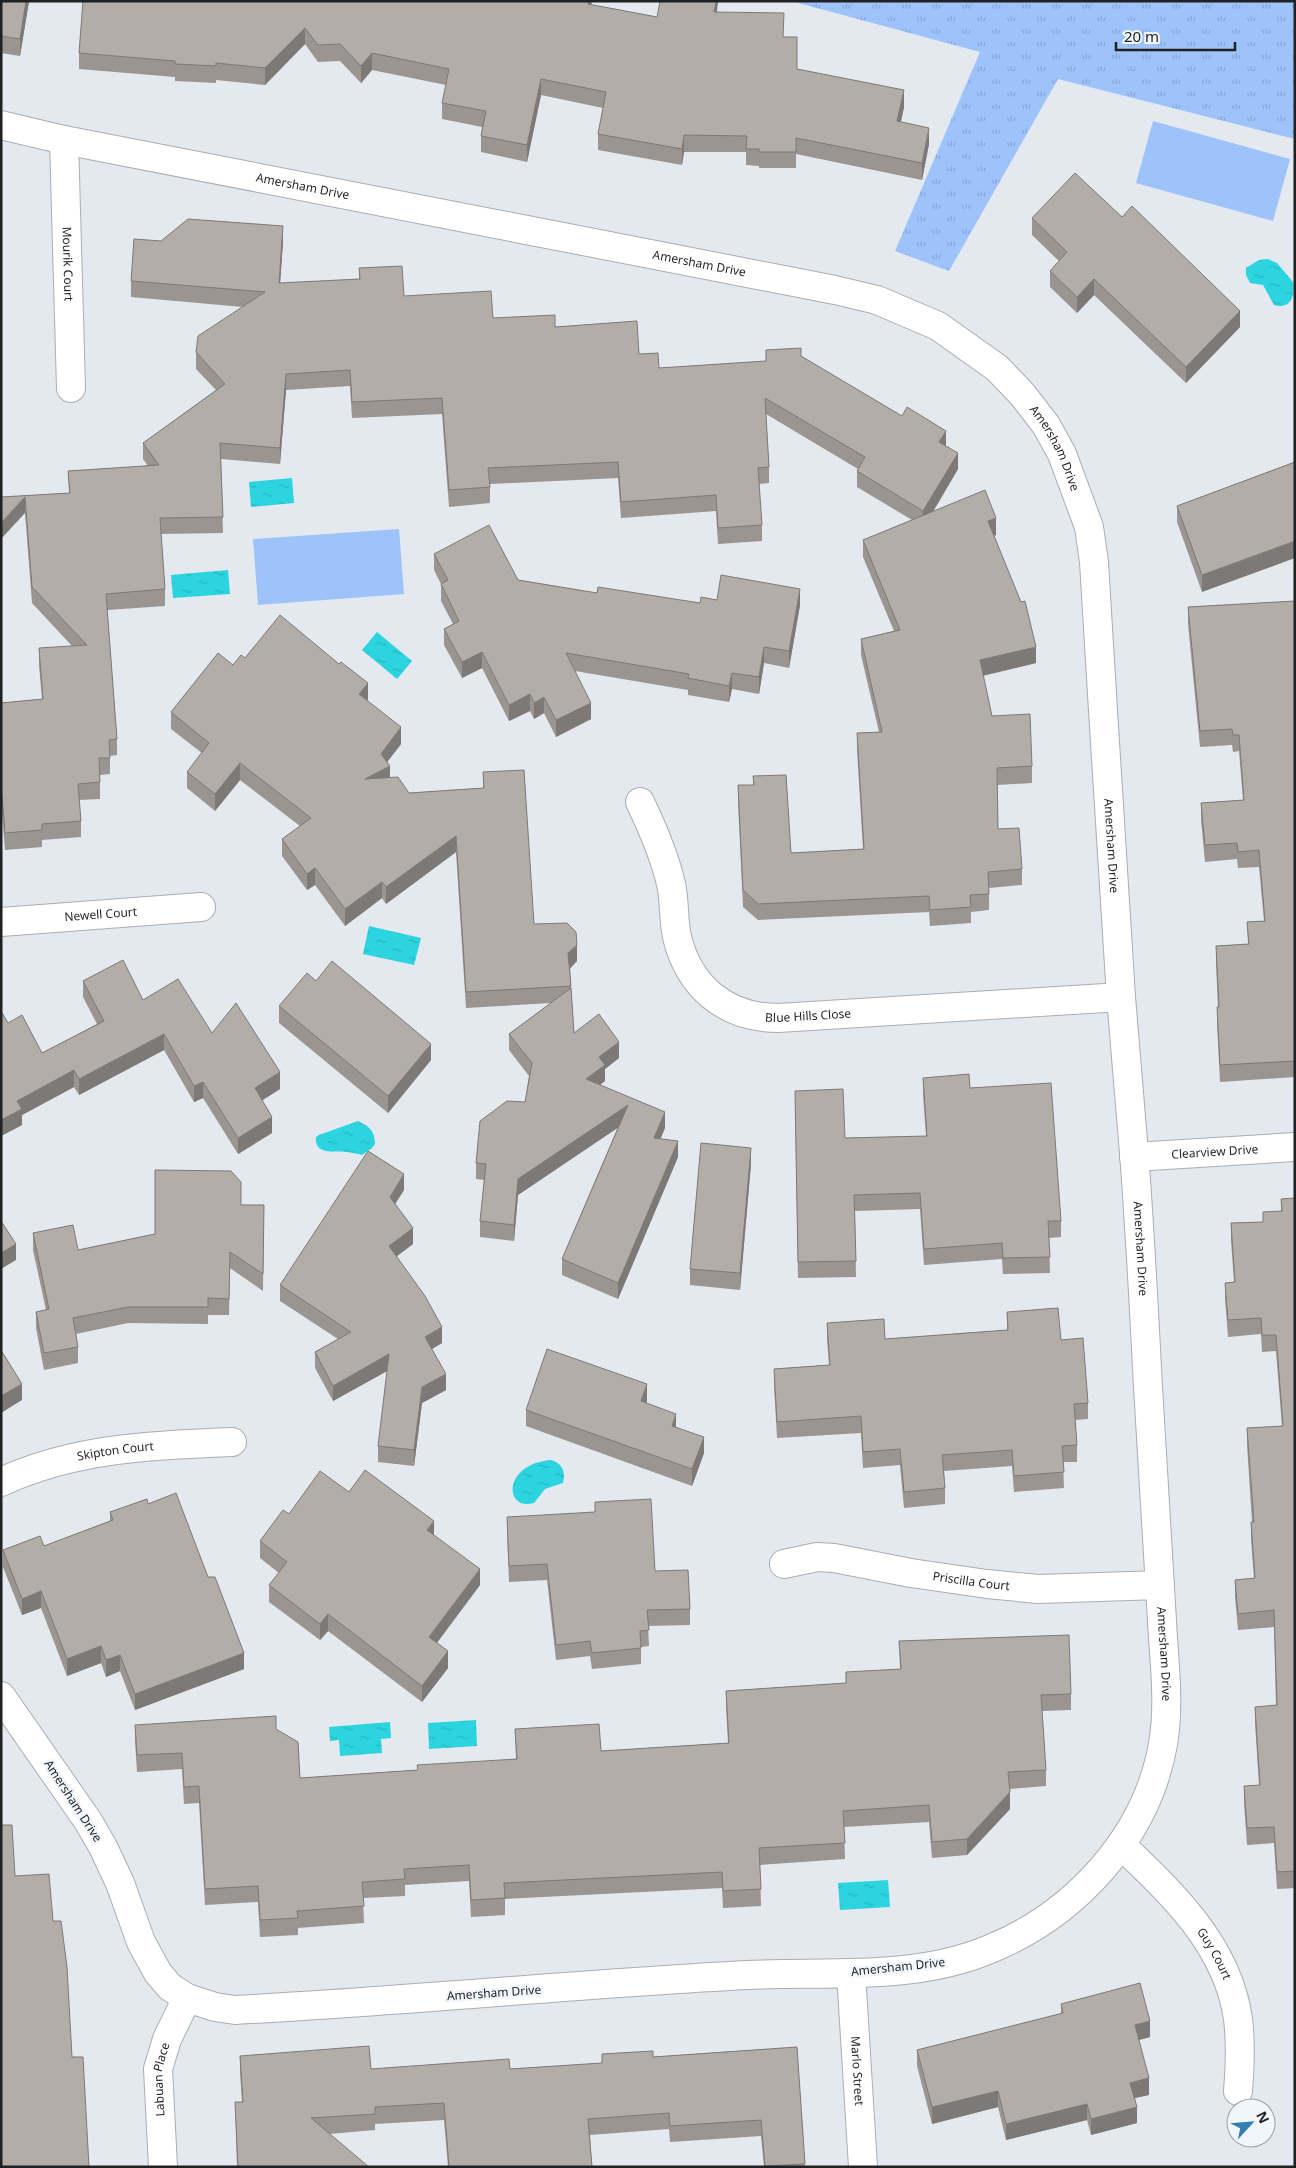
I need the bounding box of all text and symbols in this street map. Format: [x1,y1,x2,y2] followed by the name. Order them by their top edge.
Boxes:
[1116,20,1235,52] scale bar
[1124,26,1159,46] text: 20 m
[255,169,351,203] street label: Amersham Drive
[58,226,78,302] street label: Mourik Court
[651,246,748,281] street label: Amersham Drive
[1026,402,1084,493] street label: Amersham Drive
[1100,798,1123,894] street label: Amersham Drive
[64,903,138,925] street label: Newell Court
[765,1005,852,1026] street label: Blue Hills Close
[1171,1140,1259,1163] street label: Clearview Drive
[1130,1201,1152,1297] street label: Amersham Drive
[75,1437,155,1465] street label: Skipton Court
[932,1567,1011,1594] street label: Priscilla Court
[1153,1606,1175,1702] street label: Amersham Drive
[41,1756,106,1845] street label: Amersham Drive
[1193,1924,1236,1983] street label: Guy Court
[850,1953,946,1980] street label: Amersham Drive
[446,1981,542,2004] street label: Amersham Drive
[847,2035,868,2107] street label: Marlo Street
[149,2040,174,2117] street label: Labuan Place
[1226,2098,1276,2148] north arrow
[1252,2108,1274,2126] text: N

